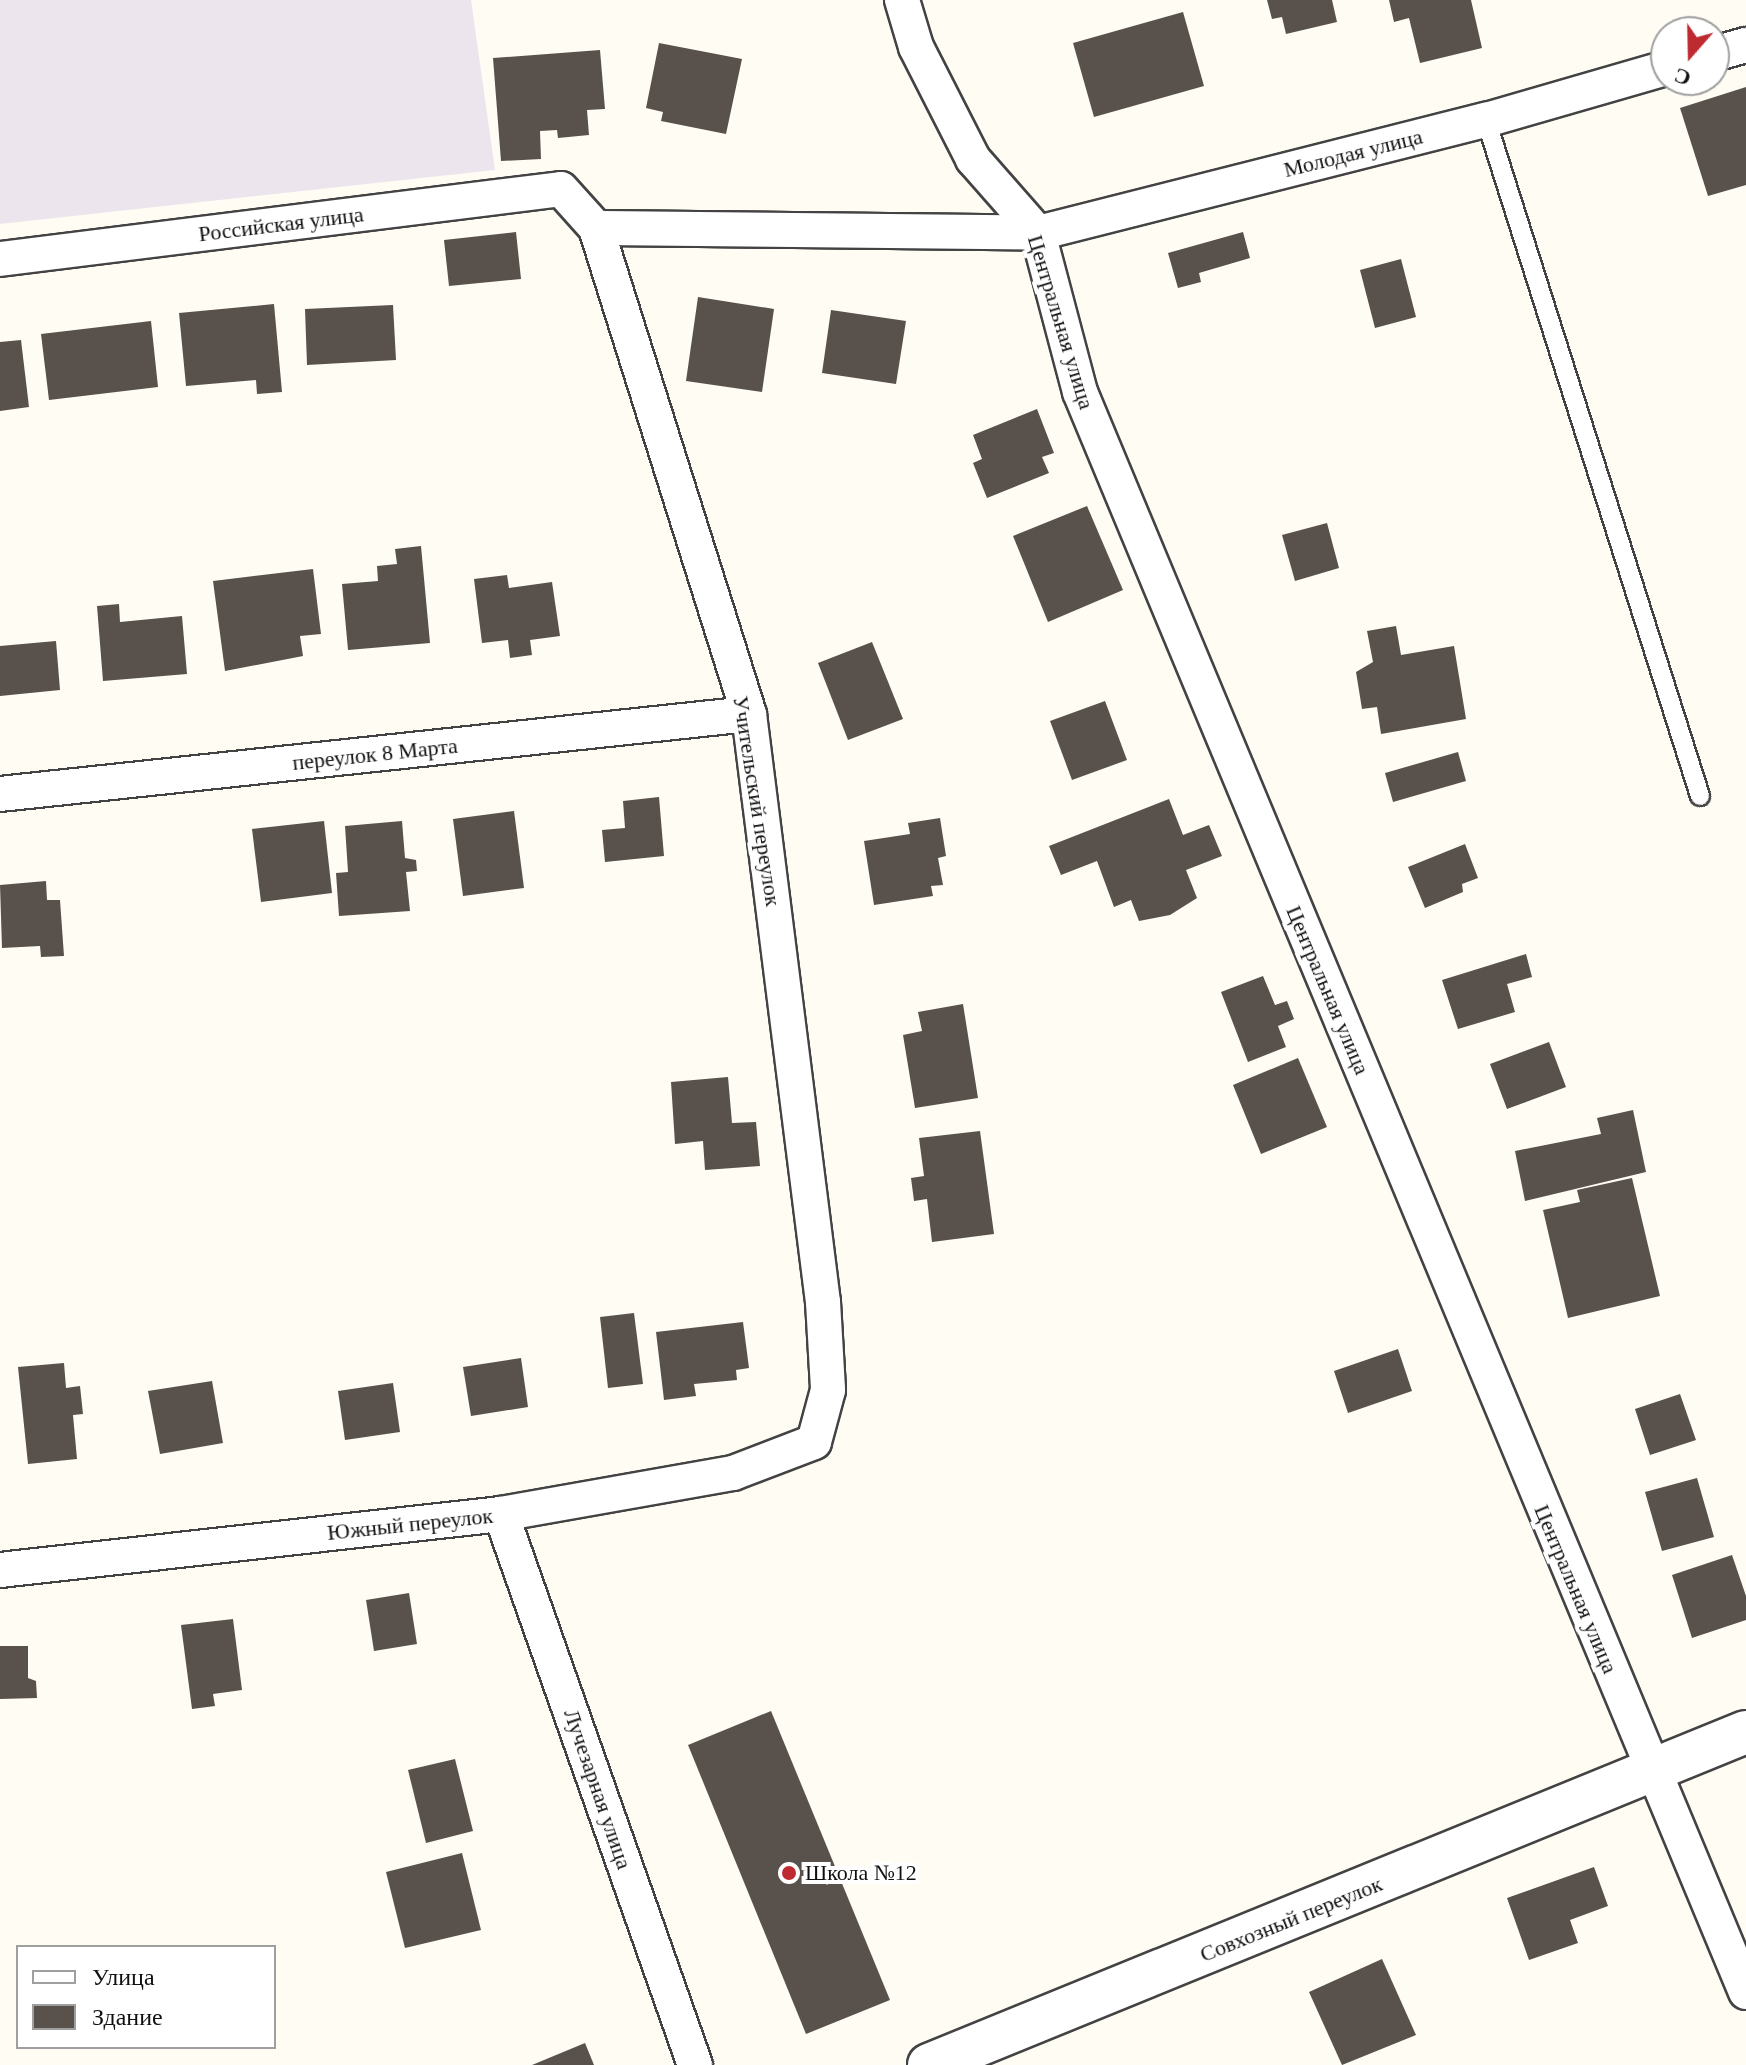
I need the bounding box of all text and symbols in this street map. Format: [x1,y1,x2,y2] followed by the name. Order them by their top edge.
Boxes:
[1650,16,1730,96] north arrow
[1671,63,1694,92] text: С
[1281,123,1425,183] street label: Молодая улица
[197,201,365,247] street label: Российская улица
[1022,232,1100,412] street label: Центральная улица
[727,694,787,908] street label: Учительский переулок
[291,732,459,776] street label: переулок 8 Марта
[1281,902,1375,1078] street label: Центральная улица
[1529,1501,1623,1677] street label: Центральная улица
[326,1502,494,1546] street label: Южный переулок
[558,1706,638,1872] street label: Лучезарная улица
[805,1860,917,1886] place label: Школа №12
[780,1864,798,1882] marker: Школа №12
[1196,1870,1386,1968] street label: Совхозный переулок
[16,1945,276,2049] legend
[92,1964,155,1990] text: Улица
[92,2004,163,2030] text: Здание

